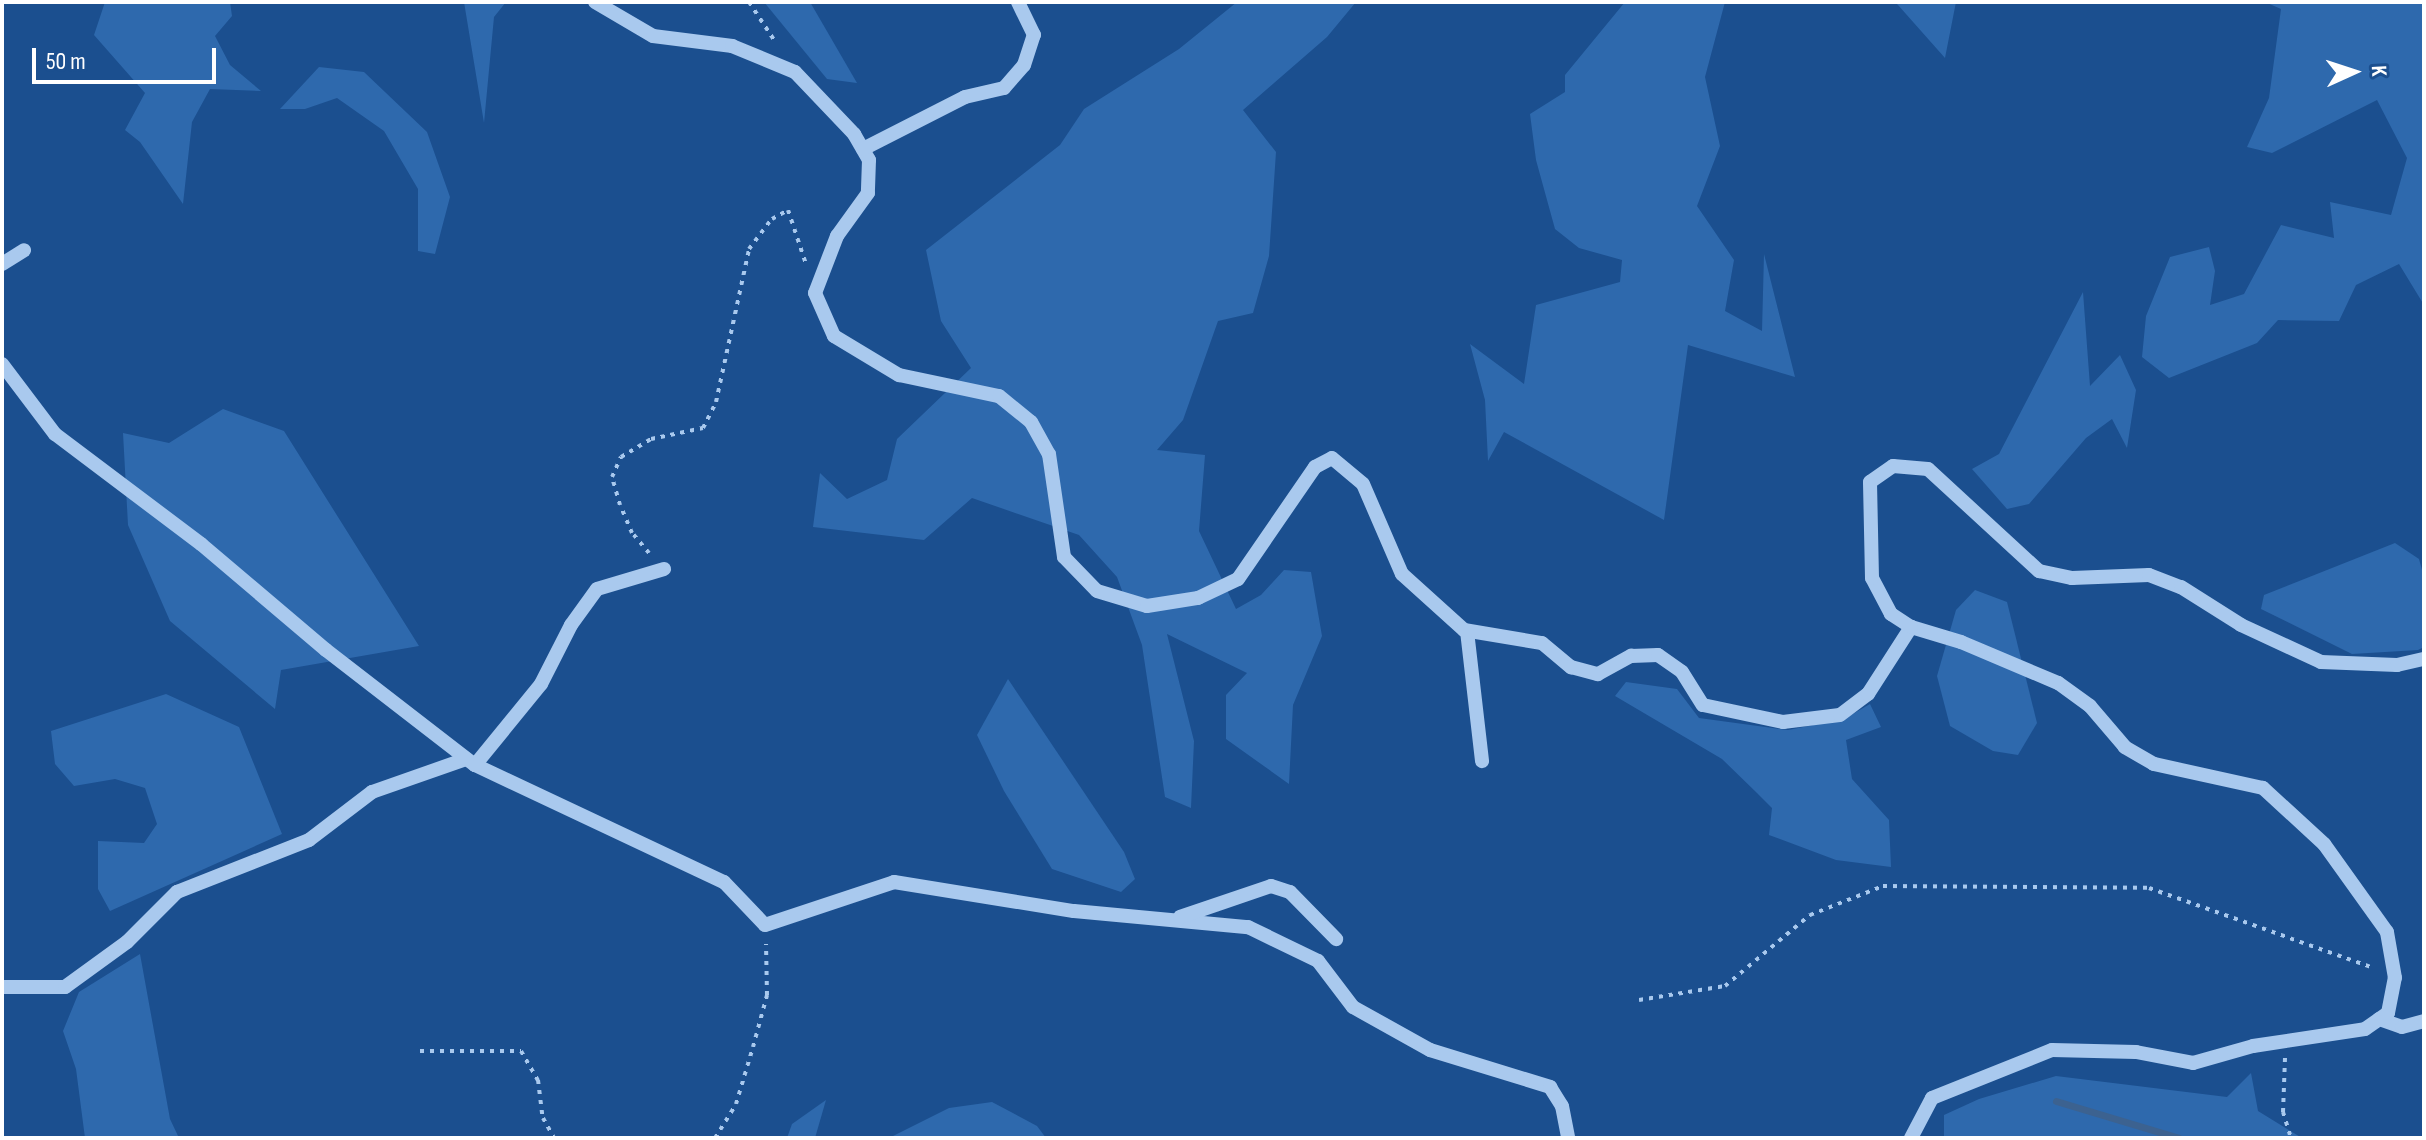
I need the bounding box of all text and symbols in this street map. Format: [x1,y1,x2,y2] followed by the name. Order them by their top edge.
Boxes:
[36,32,220,82] scale bar
[2314,32,2394,112] north arrow
[46,47,86,76] text: 50 m
[2365,65,2392,77] text: K

